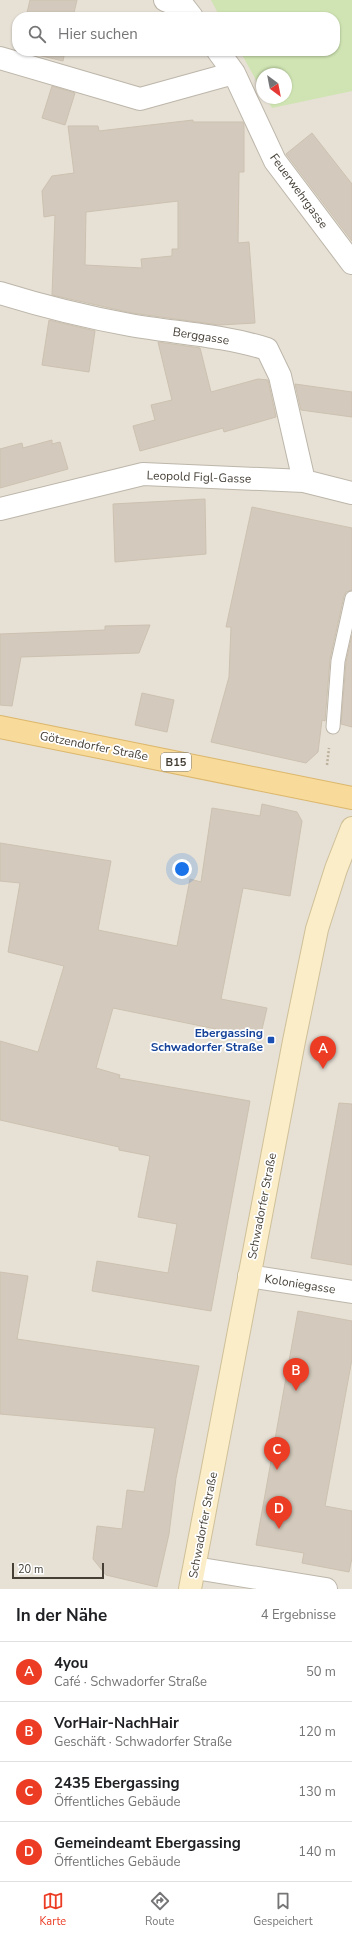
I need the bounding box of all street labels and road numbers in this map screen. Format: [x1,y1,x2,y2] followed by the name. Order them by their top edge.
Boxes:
[266,150,332,232] street label: Feuerwehrgasse
[172,324,230,348] street label: Berggasse
[146,467,252,487] street label: Leopold Figl-Gasse
[38,728,150,764] street label: Götzendorfer Straße
[161,753,191,771] road number: B15
[244,1152,280,1260] street label: Schwadorfer Straße
[263,1271,337,1297] street label: Koloniegasse
[185,1471,221,1579] street label: Schwadorfer Straße

